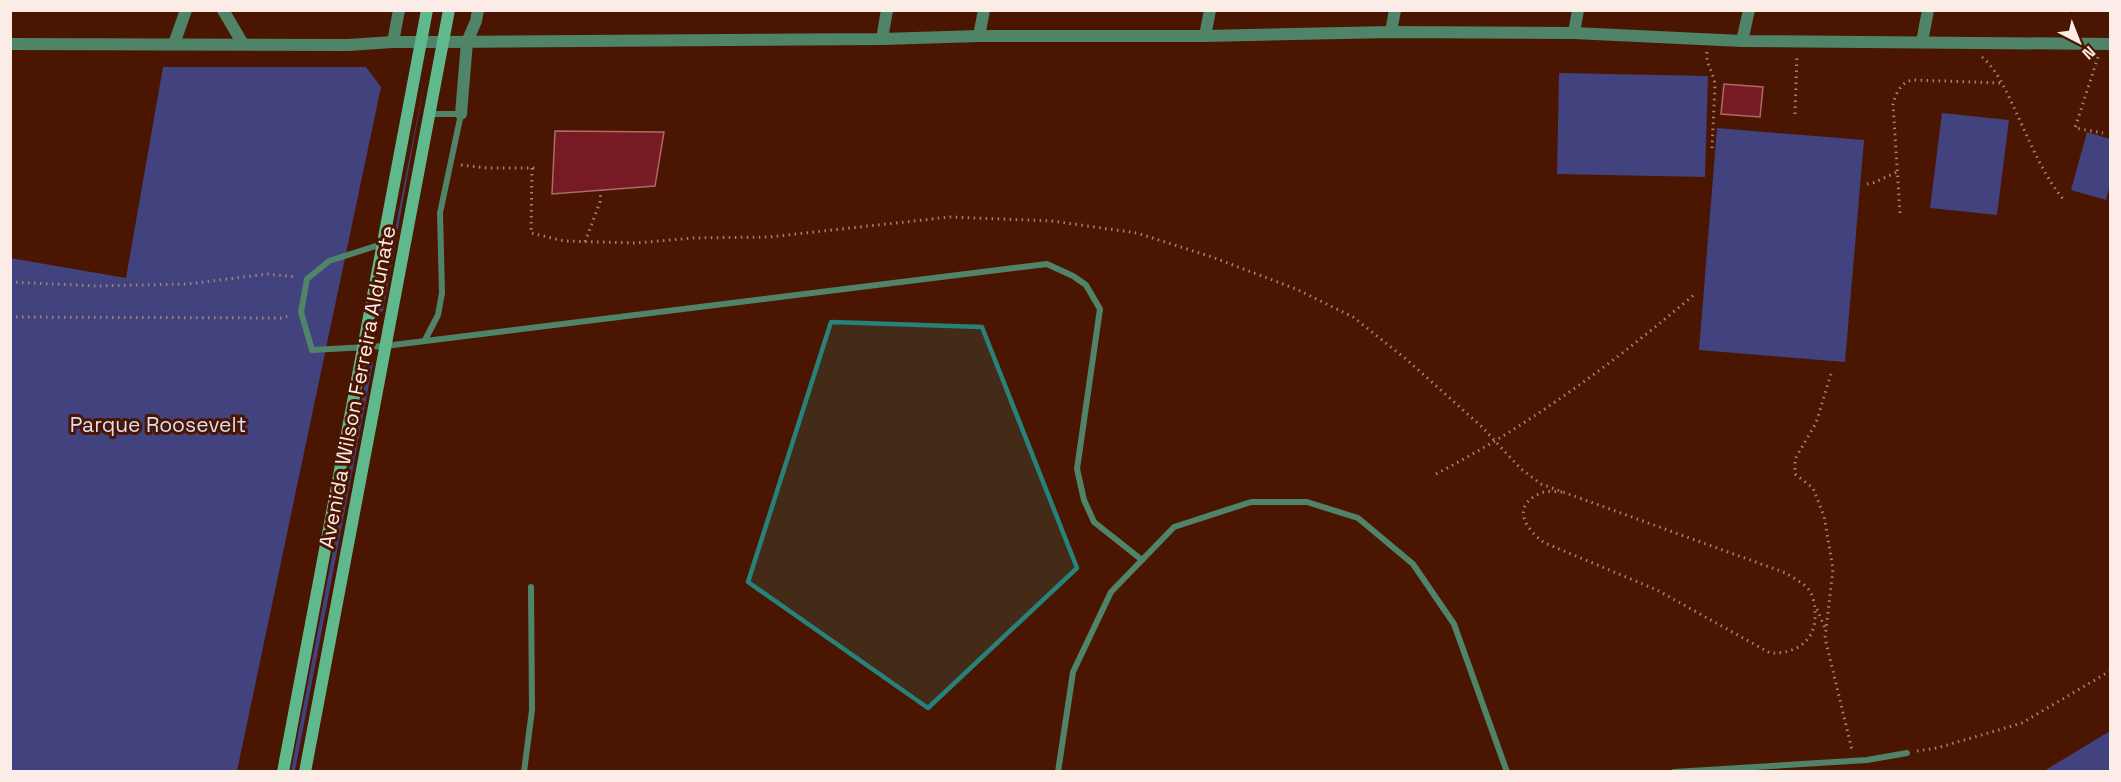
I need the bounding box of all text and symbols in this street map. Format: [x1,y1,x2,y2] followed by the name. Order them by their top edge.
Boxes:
[2049,12,2109,72] north arrow
[2078,41,2100,64] text: N
[312,223,402,551] street label: Avenida Wilson Ferreira Aldunate
[70,411,246,438] park label: Parque Roosevelt

